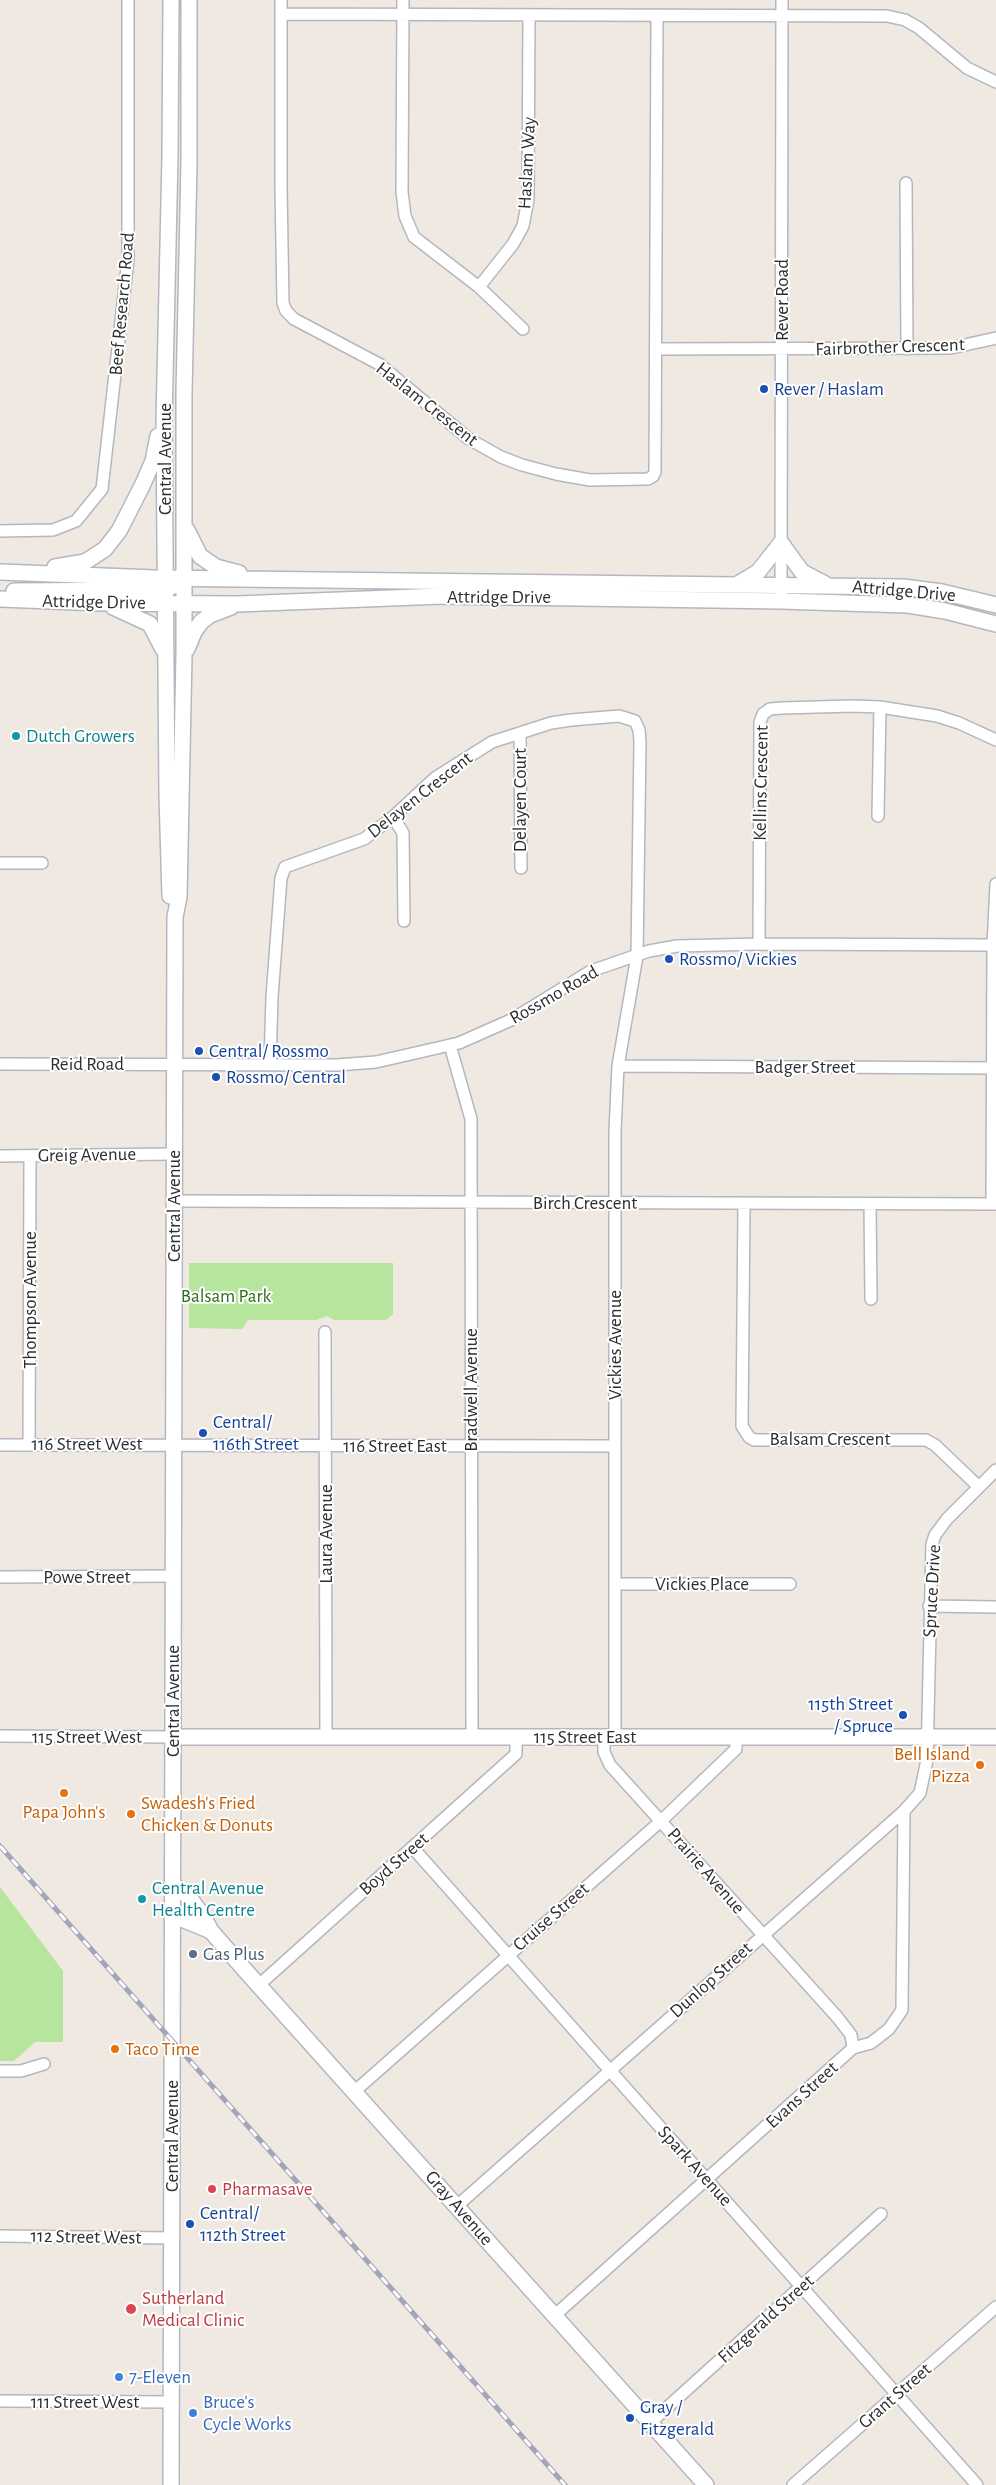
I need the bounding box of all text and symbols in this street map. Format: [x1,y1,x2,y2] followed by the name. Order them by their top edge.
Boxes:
[513,116,541,210] street label: Haslam Way
[104,231,140,377] street label: Beef Research Road
[771,259,793,341] street label: Rever Road
[815,333,965,361] street label: Fairbrother Crescent
[371,357,483,451] street label: Haslam Crescent
[774,378,884,400] place label: Rever / Haslam
[758,383,770,395] marker: Rever / Haslam
[154,403,176,515] street label: Central Avenue
[851,575,957,607] street label: Attridge Drive
[447,586,551,608] street label: Attridge Drive
[42,590,146,614] street label: Attridge Drive
[26,725,135,747] place label: Dutch Growers
[749,725,773,841] street label: Kellins Crescent
[10,730,22,742] marker: Dutch Growers
[363,747,477,843] street label: Delayen Crescent
[509,748,531,852] street label: Delayen Court
[679,948,797,970] place label: Rossmo/ Vickies
[663,953,675,965] marker: Rossmo/ Vickies
[506,960,602,1030] street label: Rossmo Road
[209,1040,329,1062] place label: Central/ Rossmo
[193,1045,205,1057] marker: Central/ Rossmo
[50,1053,124,1075] street label: Reid Road
[755,1056,855,1078] street label: Badger Street
[226,1066,346,1088] place label: Rossmo/ Central
[210,1071,222,1083] marker: Rossmo/ Central
[38,1143,136,1167] street label: Greig Avenue
[163,1150,185,1262] street label: Central Avenue
[533,1192,637,1214] street label: Birch Crescent
[19,1231,41,1369] street label: Thompson Avenue
[181,1285,271,1307] park label: Balsam Park
[604,1290,626,1400] street label: Vickies Avenue
[460,1328,482,1452] street label: Bradwell Avenue
[213,1411,299,1455] place label: Central/ 116th Street
[197,1427,209,1439] marker: Central/ 116th Street
[770,1428,890,1450] street label: Balsam Crescent
[32,1433,142,1455] street label: 116 Street West
[343,1435,447,1457] street label: 116 Street East
[315,1484,337,1584] street label: Laura Avenue
[918,1544,946,1638] street label: Spruce Drive
[43,1566,131,1588] street label: Powe Street
[655,1573,749,1595] street label: Vickies Place
[162,1645,184,1757] street label: Central Avenue
[808,1693,893,1737] place label: 115th Street / Spruce
[897,1709,909,1721] marker: 115th Street / Spruce
[32,1726,142,1748] street label: 115 Street West
[534,1726,636,1748] street label: 115 Street East
[894,1743,970,1787] place label: Bell Island Pizza
[974,1759,986,1771] marker: Bell Island Pizza
[58,1787,70,1799] marker: Papa John's
[141,1792,273,1836] place label: Swadesh's Fried Chicken & Donuts
[22,1801,106,1823] place label: Papa John's
[125,1808,137,1820] marker: Swadesh's Fried Chicken & Donuts
[662,1823,750,1919] street label: Prairie Avenue
[355,1828,433,1900] street label: Boyd Street
[152,1877,264,1921] place label: Central Avenue Health Centre
[508,1878,594,1956] street label: Cruise Street
[136,1893,148,1905] marker: Central Avenue Health Centre
[665,1937,757,2023] street label: Dunlop Street
[203,1943,264,1965] place label: Gas Plus
[187,1948,199,1960] marker: Gas Plus
[125,2038,199,2060] place label: Taco Time
[109,2043,121,2055] marker: Taco Time
[761,2057,843,2133] street label: Evans Street
[161,2080,183,2192] street label: Central Avenue
[653,2121,737,2211] street label: Spark Avenue
[420,2166,498,2250] street label: Gray Avenue
[222,2178,313,2200] place label: Pharmasave
[206,2183,218,2195] marker: Pharmasave
[200,2202,286,2246] place label: Central/ 112th Street
[184,2218,196,2230] marker: Central/ 112th Street
[30,2225,142,2249] street label: 112 Street West
[713,2270,819,2368] street label: Fitzgerald Street
[142,2287,244,2331] place label: Sutherland Medical Clinic
[124,2302,138,2316] marker: Sutherland Medical Clinic
[854,2358,936,2434] street label: Grant Street
[129,2366,191,2388] place label: 7-Eleven
[113,2371,125,2383] marker: 7-Eleven
[31,2391,139,2413] street label: 111 Street West
[203,2391,292,2435] place label: Bruce's Cycle Works
[640,2396,714,2440] place label: Gray / Fitzgerald
[187,2407,199,2419] marker: Bruce's Cycle Works
[624,2412,636,2424] marker: Gray / Fitzgerald

